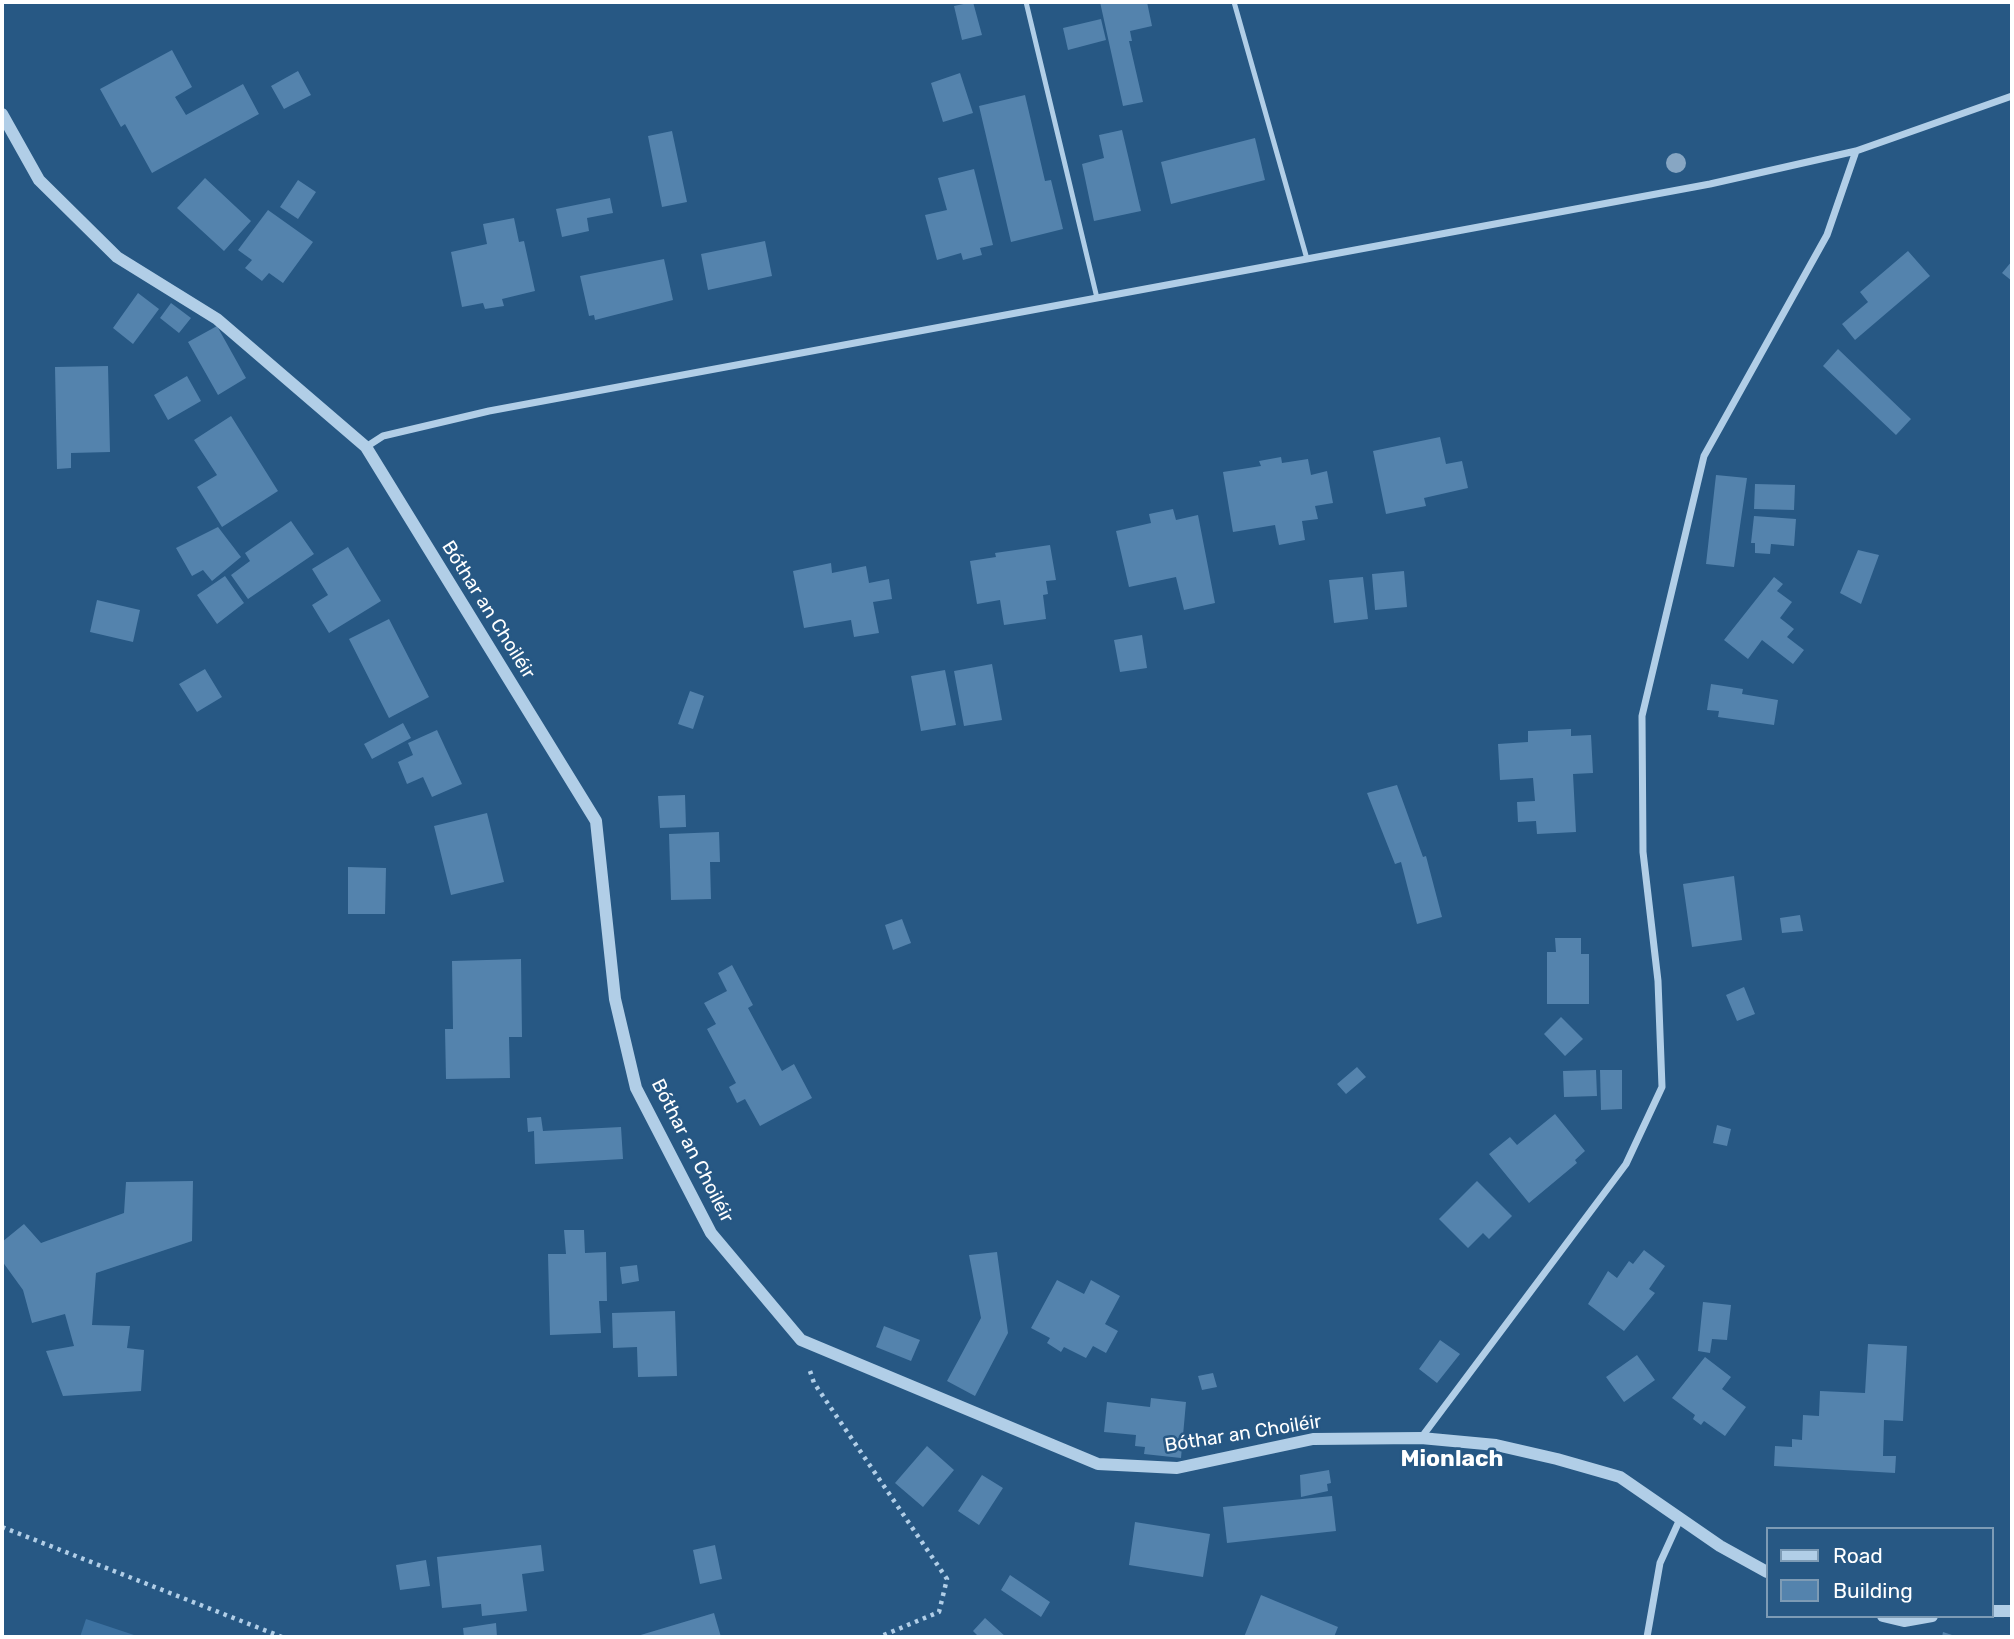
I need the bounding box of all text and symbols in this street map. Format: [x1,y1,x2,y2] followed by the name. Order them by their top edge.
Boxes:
[436,537,540,683] street label: Bóthar an Choiléir
[646,1075,738,1227] street label: Bóthar an Choiléir
[1163,1410,1323,1458] street label: Bóthar an Choiléir
[1400,1445,1504,1473] district label: Mionlach
[1766,1527,1993,1618] legend
[1833,1543,1883,1568] text: Road
[1833,1578,1913,1603] text: Building

